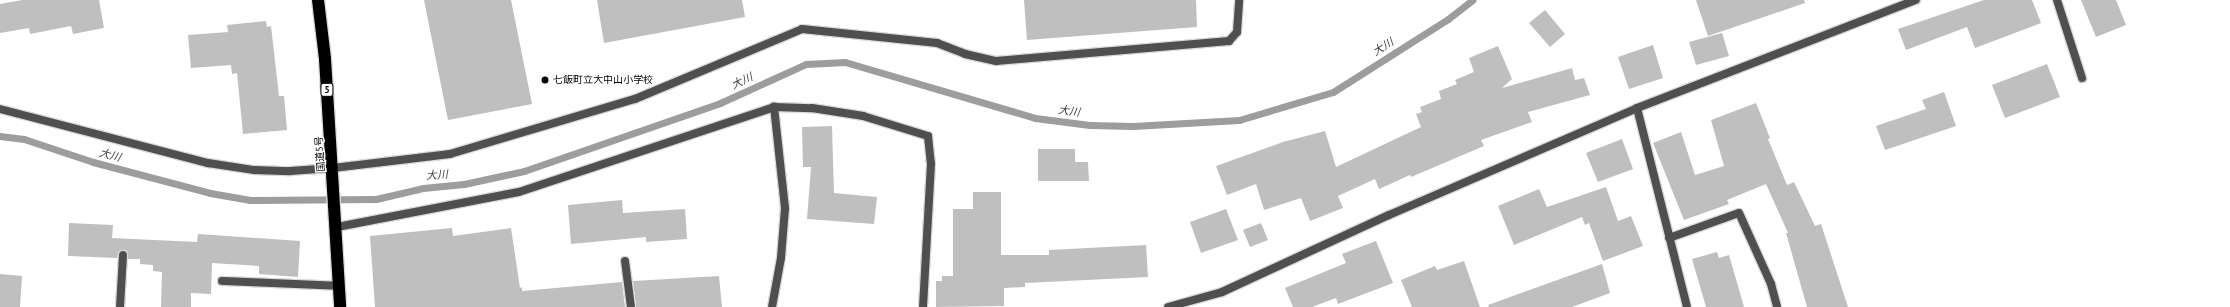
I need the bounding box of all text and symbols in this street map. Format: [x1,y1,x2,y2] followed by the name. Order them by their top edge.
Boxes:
[1370,36,1396,58] water label: 大川
[729,70,755,92] water label: 大川
[553,74,653,86] place label: 七飯町立大中山小学校
[540,75,550,85] marker: 七飯町立大中山小学校
[320,83,334,97] road number: 5
[1057,103,1081,119] water label: 大川
[313,136,327,172] street label: 国道5号
[98,146,122,164] water label: 大川
[425,167,449,183] water label: 大川

